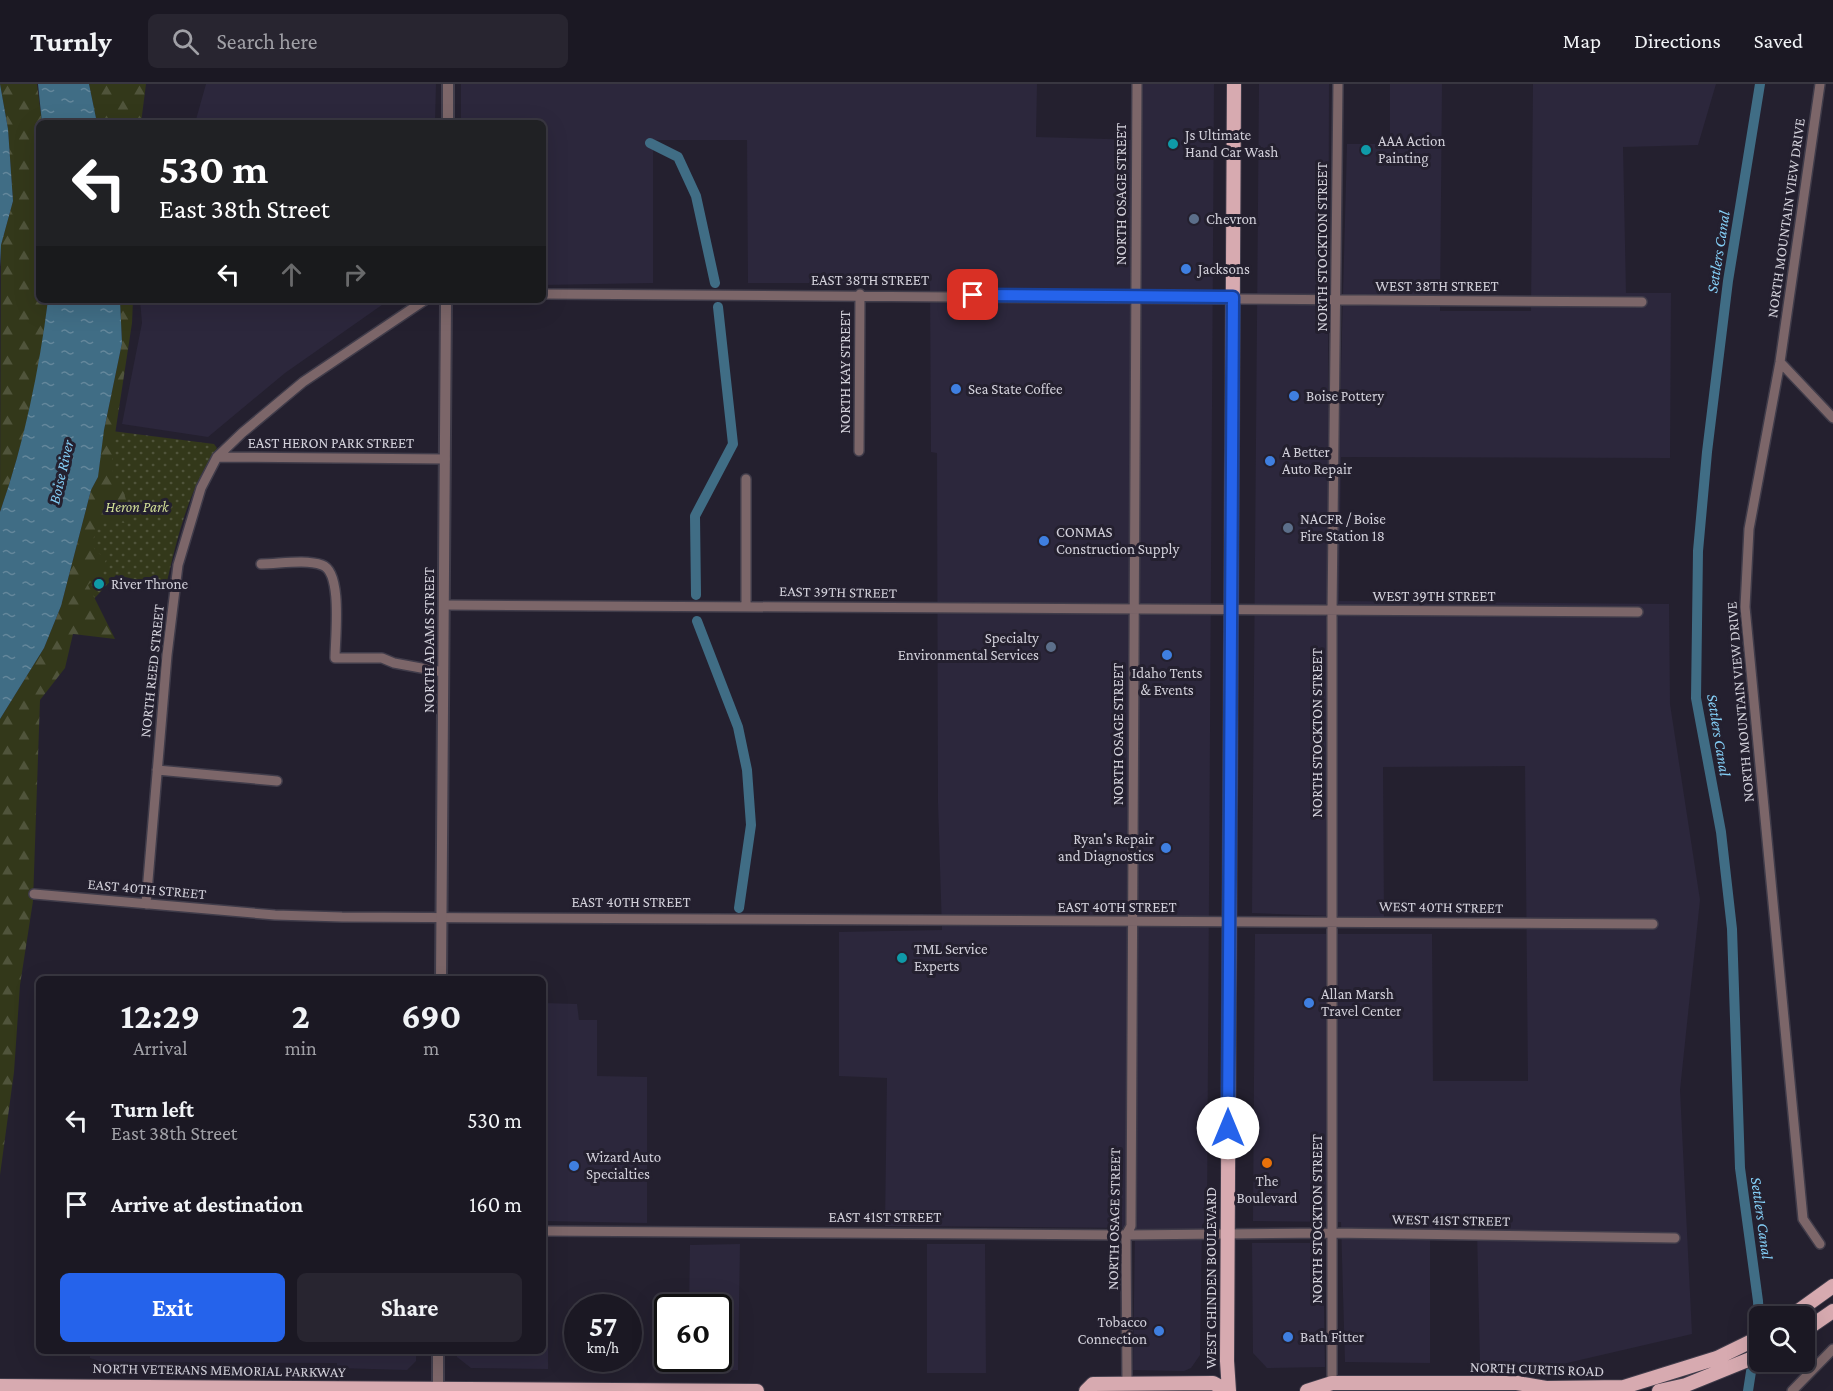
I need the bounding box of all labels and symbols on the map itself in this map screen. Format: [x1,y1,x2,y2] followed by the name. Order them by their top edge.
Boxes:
[1764,117,1808,319] street label: NORTH MOUNTAIN VIEW DRIVE
[1113,123,1129,265] street label: NORTH OSAGE STREET
[1183,127,1278,160] place label: Js Ultimate Hand Car Wash
[1378,133,1446,167] place label: AAA Action Painting
[1166,137,1180,151] marker: Js Ultimate Hand Car Wash
[1359,143,1373,157] marker: AAA Action Painting
[1314,162,1330,332] street label: NORTH STOCKTON STREET
[1703,209,1733,294] water label: Settlers Canal
[1206,211,1257,227] place label: Chevron
[1187,212,1201,226] marker: Chevron
[1196,261,1250,278] place label: Jacksons
[1179,262,1193,276] marker: Jacksons
[947,269,998,320] pin
[811,272,929,288] street label: EAST 38TH STREET
[1375,278,1499,294] street label: WEST 38TH STREET
[837,310,853,434] street label: NORTH KAY STREET
[968,381,1063,397] place label: Sea State Coffee
[949,382,963,396] marker: Sea State Coffee
[1306,388,1384,405] place label: Boise Pottery
[1287,389,1301,403] marker: Boise Pottery
[248,435,414,451] street label: EAST HERON PARK STREET
[45,438,77,506] water label: Boise River
[1282,444,1353,478] place label: A Better Auto Repair
[1263,454,1277,468] marker: A Better Auto Repair
[105,499,170,515] park label: Heron Park
[1300,511,1386,544] place label: NACFR / Boise Fire Station 18
[1281,521,1295,535] marker: NACFR / Boise Fire Station 18
[1056,524,1179,558] place label: CONMAS Construction Supply
[1037,534,1051,548] marker: CONMAS Construction Supply
[421,567,437,713] street label: NORTH ADAMS STREET
[111,576,188,592] place label: River Throne
[92,577,106,591] marker: River Throne
[779,583,897,601] street label: EAST 39TH STREET
[1372,588,1496,604] street label: WEST 39TH STREET
[1723,601,1757,803] street label: NORTH MOUNTAIN VIEW DRIVE
[137,604,167,738] street label: NORTH REED STREET
[898,630,1039,663] place label: Specialty Environmental Services
[1044,640,1058,654] marker: Specialty Environmental Services
[1160,648,1174,662] marker: Idaho Tents & Events
[1309,648,1325,818] street label: NORTH STOCKTON STREET
[1110,663,1126,805] street label: NORTH OSAGE STREET
[1132,665,1202,698] place label: Idaho Tents & Events
[1704,693,1734,778] water label: Settlers Canal
[1058,831,1155,865] place label: Ryan's Repair and Diagnostics
[1159,841,1173,855] marker: Ryan's Repair and Diagnostics
[87,876,207,902] street label: EAST 40TH STREET
[571,894,691,910] street label: EAST 40TH STREET
[1379,898,1503,916] street label: WEST 40TH STREET
[1057,899,1177,915] street label: EAST 40TH STREET
[914,941,988,975] place label: TML Service Experts
[895,951,909,965] marker: TML Service Experts
[1321,986,1402,1019] place label: Allan Marsh Travel Center
[1302,996,1316,1010] marker: Allan Marsh Travel Center
[1196,1096,1260,1160] position arrow
[1309,1134,1325,1304] street label: NORTH STOCKTON STREET
[1105,1148,1123,1290] street label: NORTH OSAGE STREET
[586,1149,661,1183] place label: Wizard Auto Specialties
[1260,1156,1274,1170] marker: The Boulevard
[567,1159,581,1173] marker: Wizard Auto Specialties
[1237,1173,1297,1206] place label: The Boulevard
[1748,1176,1776,1261] water label: Settlers Canal
[1203,1187,1219,1369] street label: WEST CHINDEN BOULEVARD
[829,1209,941,1225] street label: EAST 41ST STREET
[1392,1211,1510,1229] street label: WEST 41ST STREET
[654,1294,732,1372] speed limit sign: 60
[1077,1314,1147,1347] place label: Tobacco Connection
[1152,1324,1166,1338] marker: Tobacco Connection
[1300,1329,1365,1345] place label: Bath Fitter
[1281,1330,1295,1344] marker: Bath Fitter
[1470,1359,1604,1379] street label: NORTH CURTIS ROAD
[92,1360,346,1380] street label: NORTH VETERANS MEMORIAL PARKWAY

